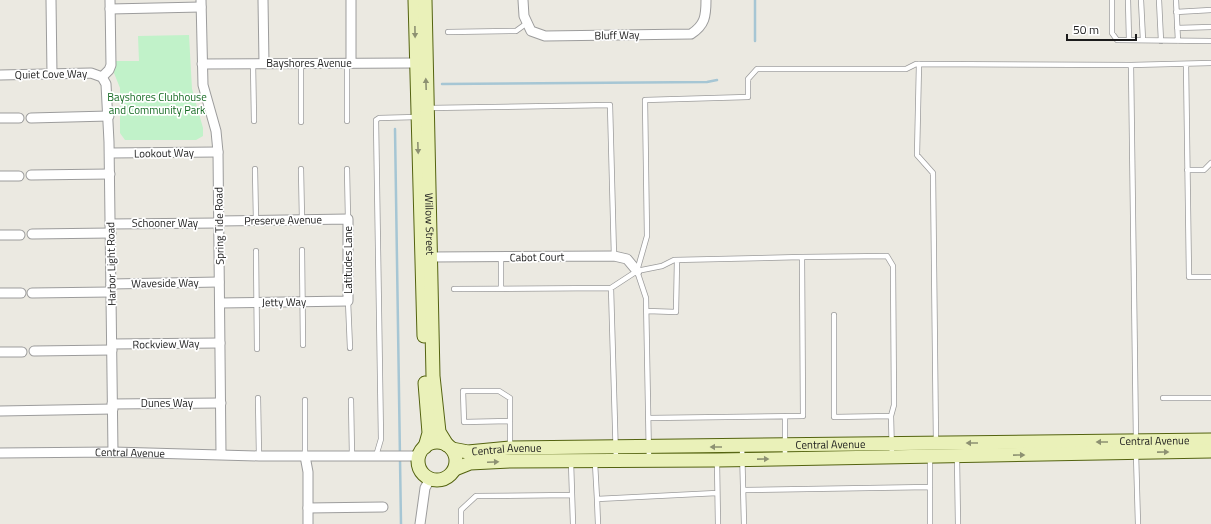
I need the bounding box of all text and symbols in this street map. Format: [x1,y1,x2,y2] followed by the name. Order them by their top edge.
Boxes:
[1067,16,1136,42] scale bar
[1073,20,1099,39] text: 50 m
[412,26,418,39] one-way arrow
[594,27,640,43] street label: Bluff Way
[266,55,352,71] street label: Bayshores Avenue
[15,65,88,83] street label: Quiet Cove Way
[423,77,429,90] one-way arrow
[107,89,207,118] park label: Bayshores Clubhouse and Community Park
[415,142,421,155] one-way arrow
[134,144,195,162] street label: Lookout Way
[210,187,228,265] street label: Spring Tide Road
[421,193,438,255] street label: Willow Street
[244,211,322,229] street label: Preserve Avenue
[132,215,199,231] street label: Schooner Way
[102,222,120,306] street label: Harbor Light Road
[340,226,356,294] street label: Latitudes Lane
[510,249,565,265] street label: Cabot Court
[131,274,200,292] street label: Waveside Way
[262,294,307,310] street label: Jetty Way
[132,335,200,353] street label: Rockview Way
[141,395,194,411] street label: Dunes Way
[1119,432,1190,449] street label: Central Avenue
[795,436,866,453] street label: Central Avenue
[1095,439,1108,445] one-way arrow
[471,440,542,460] street label: Central Avenue
[965,440,978,446] one-way arrow
[95,444,166,461] street label: Central Avenue
[709,444,722,450] one-way arrow
[1157,449,1170,455] one-way arrow
[1013,452,1026,458] one-way arrow
[757,456,770,462] one-way arrow
[487,459,500,465] one-way arrow

